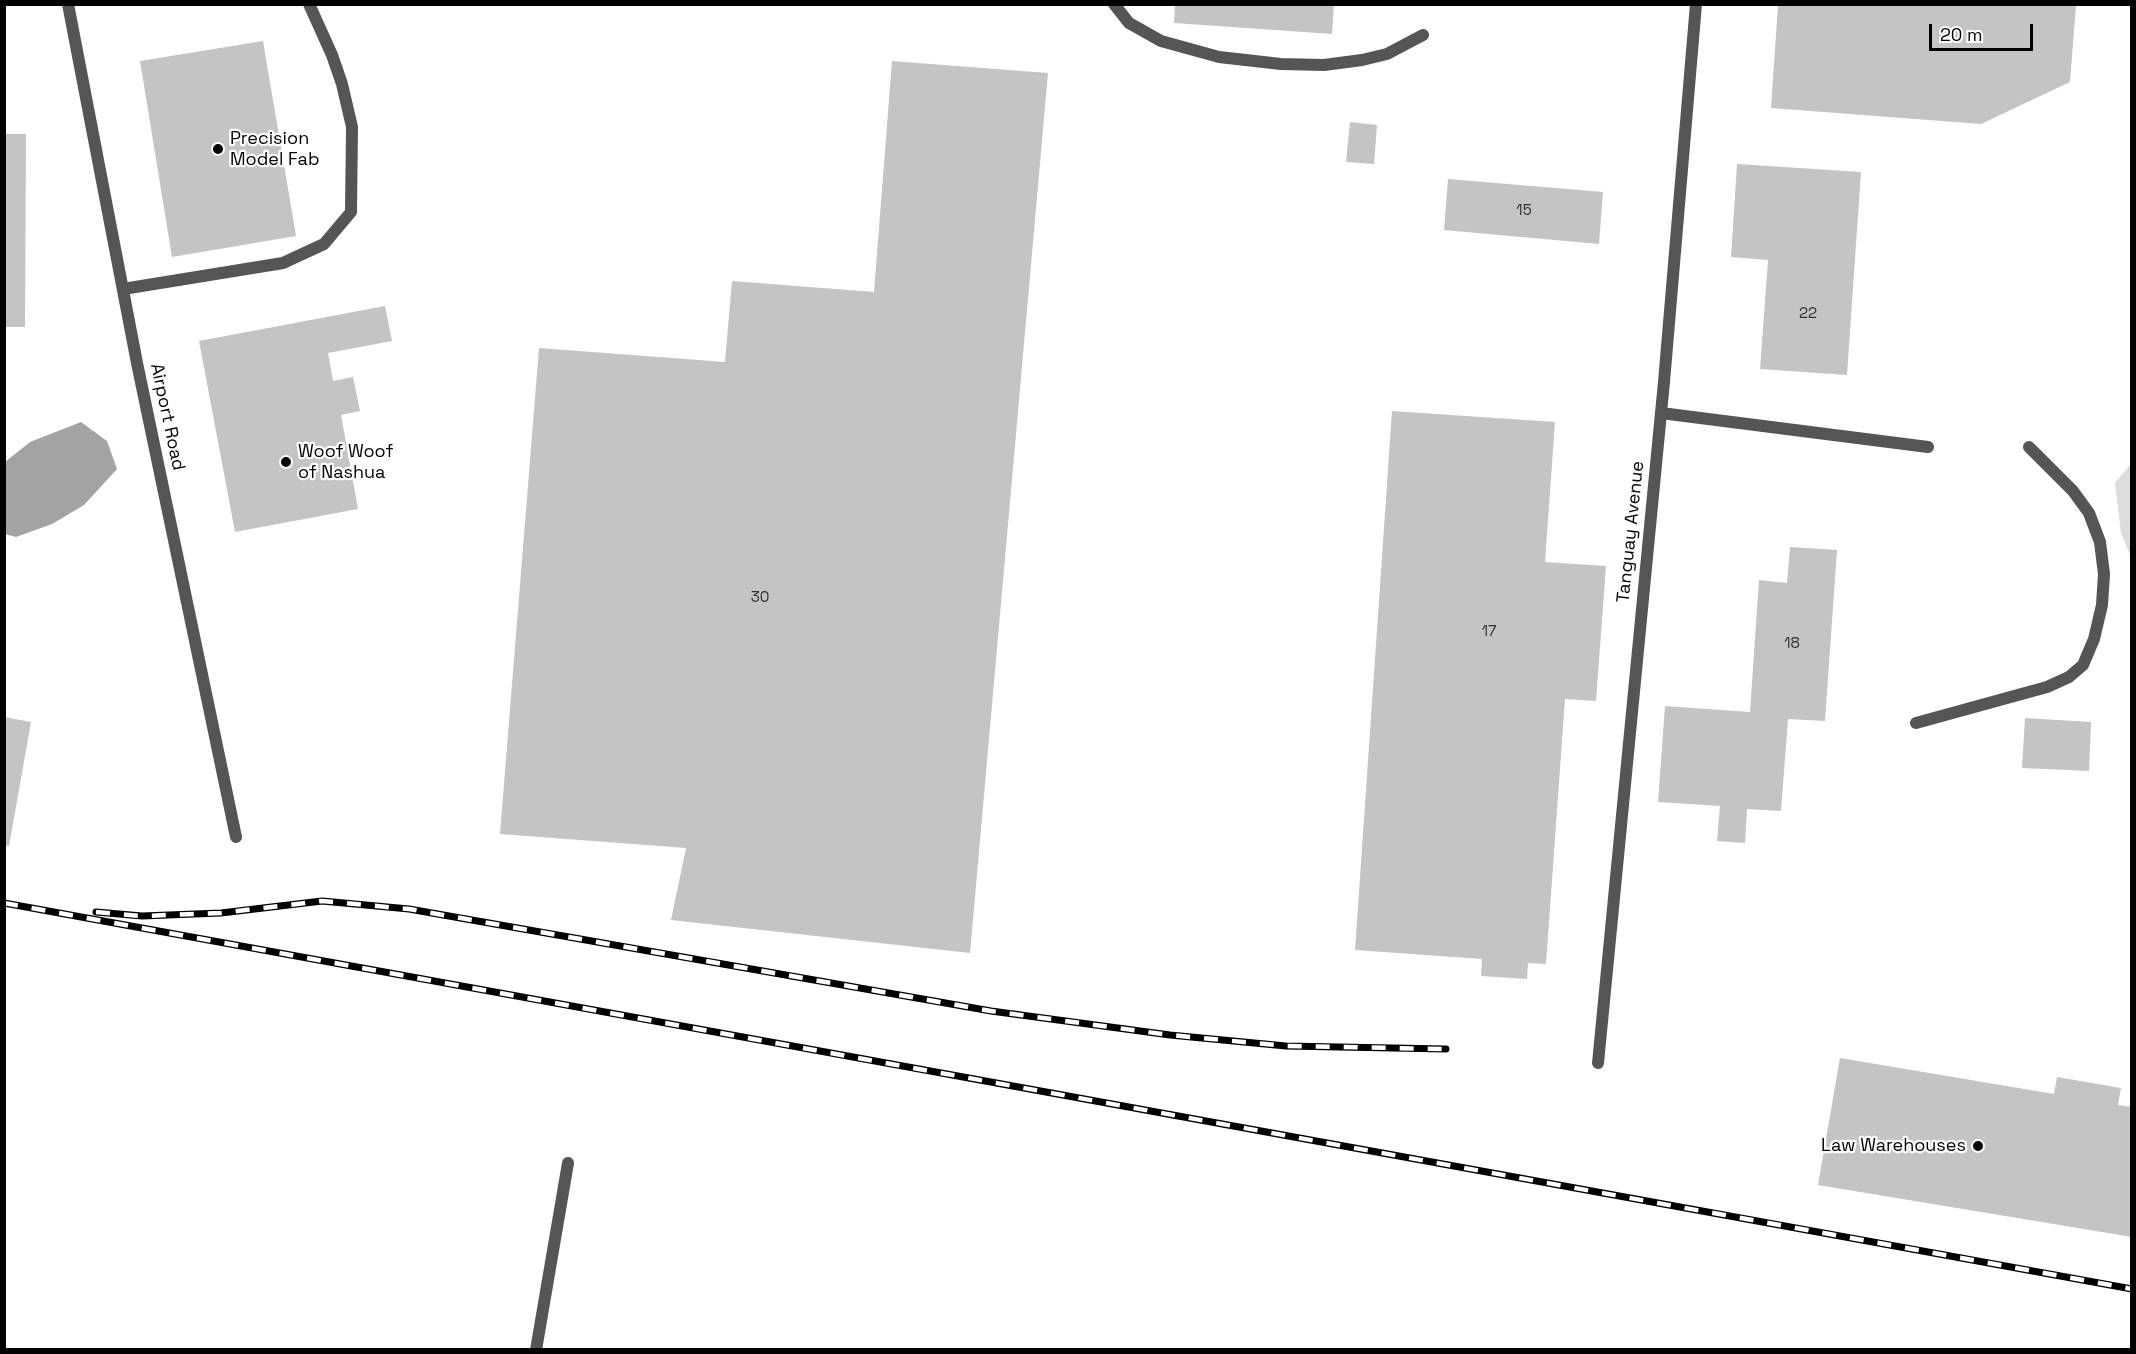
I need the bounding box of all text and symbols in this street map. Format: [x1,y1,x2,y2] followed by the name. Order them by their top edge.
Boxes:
[1932,12,2036,50] scale bar
[1940,23,1983,46] text: 20 m
[230,128,320,170] place label: Precision Model Fab
[211,142,225,156] marker: Precision Model Fab
[1516,202,1532,220] house number: 15
[1799,305,1817,323] house number: 22
[145,361,189,473] street label: Airport Road
[298,441,393,484] place label: Woof Woof of Nashua
[279,455,293,469] marker: Woof Woof of Nashua
[1613,460,1649,604] street label: Tanguay Avenue
[751,589,769,607] house number: 30
[1482,623,1496,641] house number: 17
[1784,635,1800,653] house number: 18
[1821,1135,1966,1157] place label: Law Warehouses
[1971,1139,1985,1153] marker: Law Warehouses

